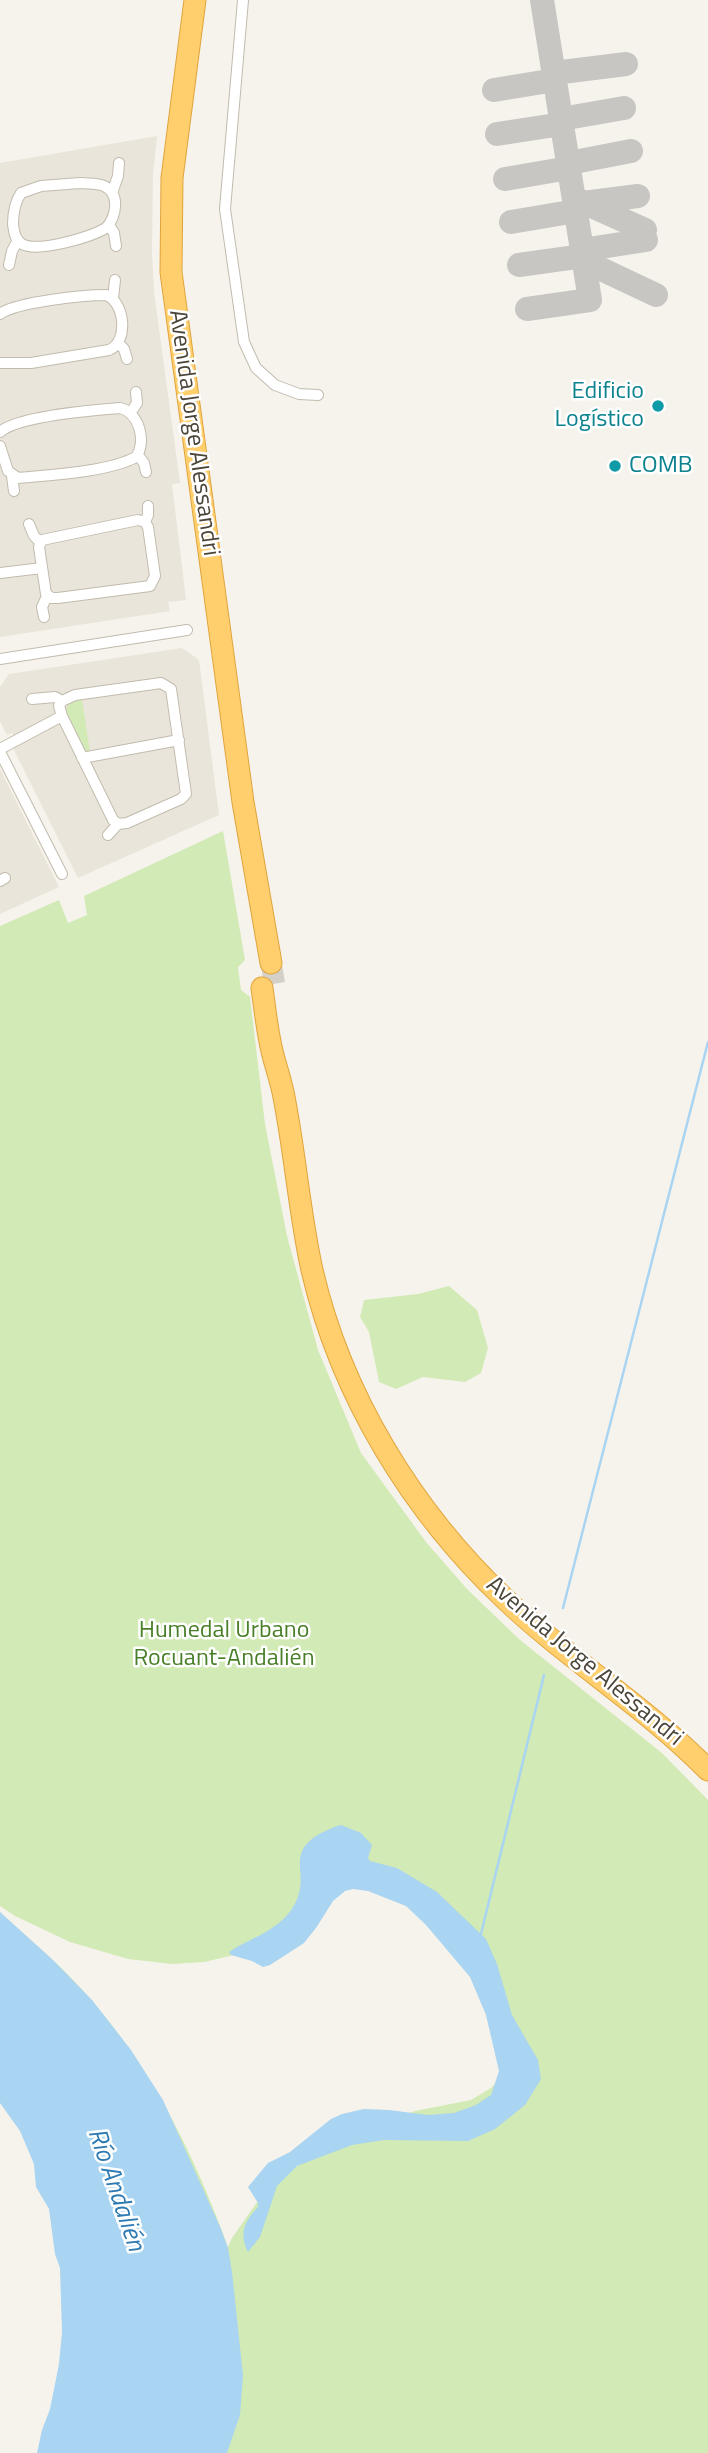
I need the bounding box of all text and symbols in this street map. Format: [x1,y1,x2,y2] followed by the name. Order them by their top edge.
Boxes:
[161,308,225,558] street label: Avenida Jorge Alessandri
[555,378,644,434] place label: Edificio Logístico
[650,398,666,414] marker: Edificio Logístico
[629,452,693,480] place label: COMB
[607,458,623,474] marker: COMB
[480,1571,688,1753] street label: Avenida Jorge Alessandri
[133,1617,315,1673] park label: Humedal Urbano Rocuant-Andalién
[79,2124,151,2256] water label: Río Andalién

